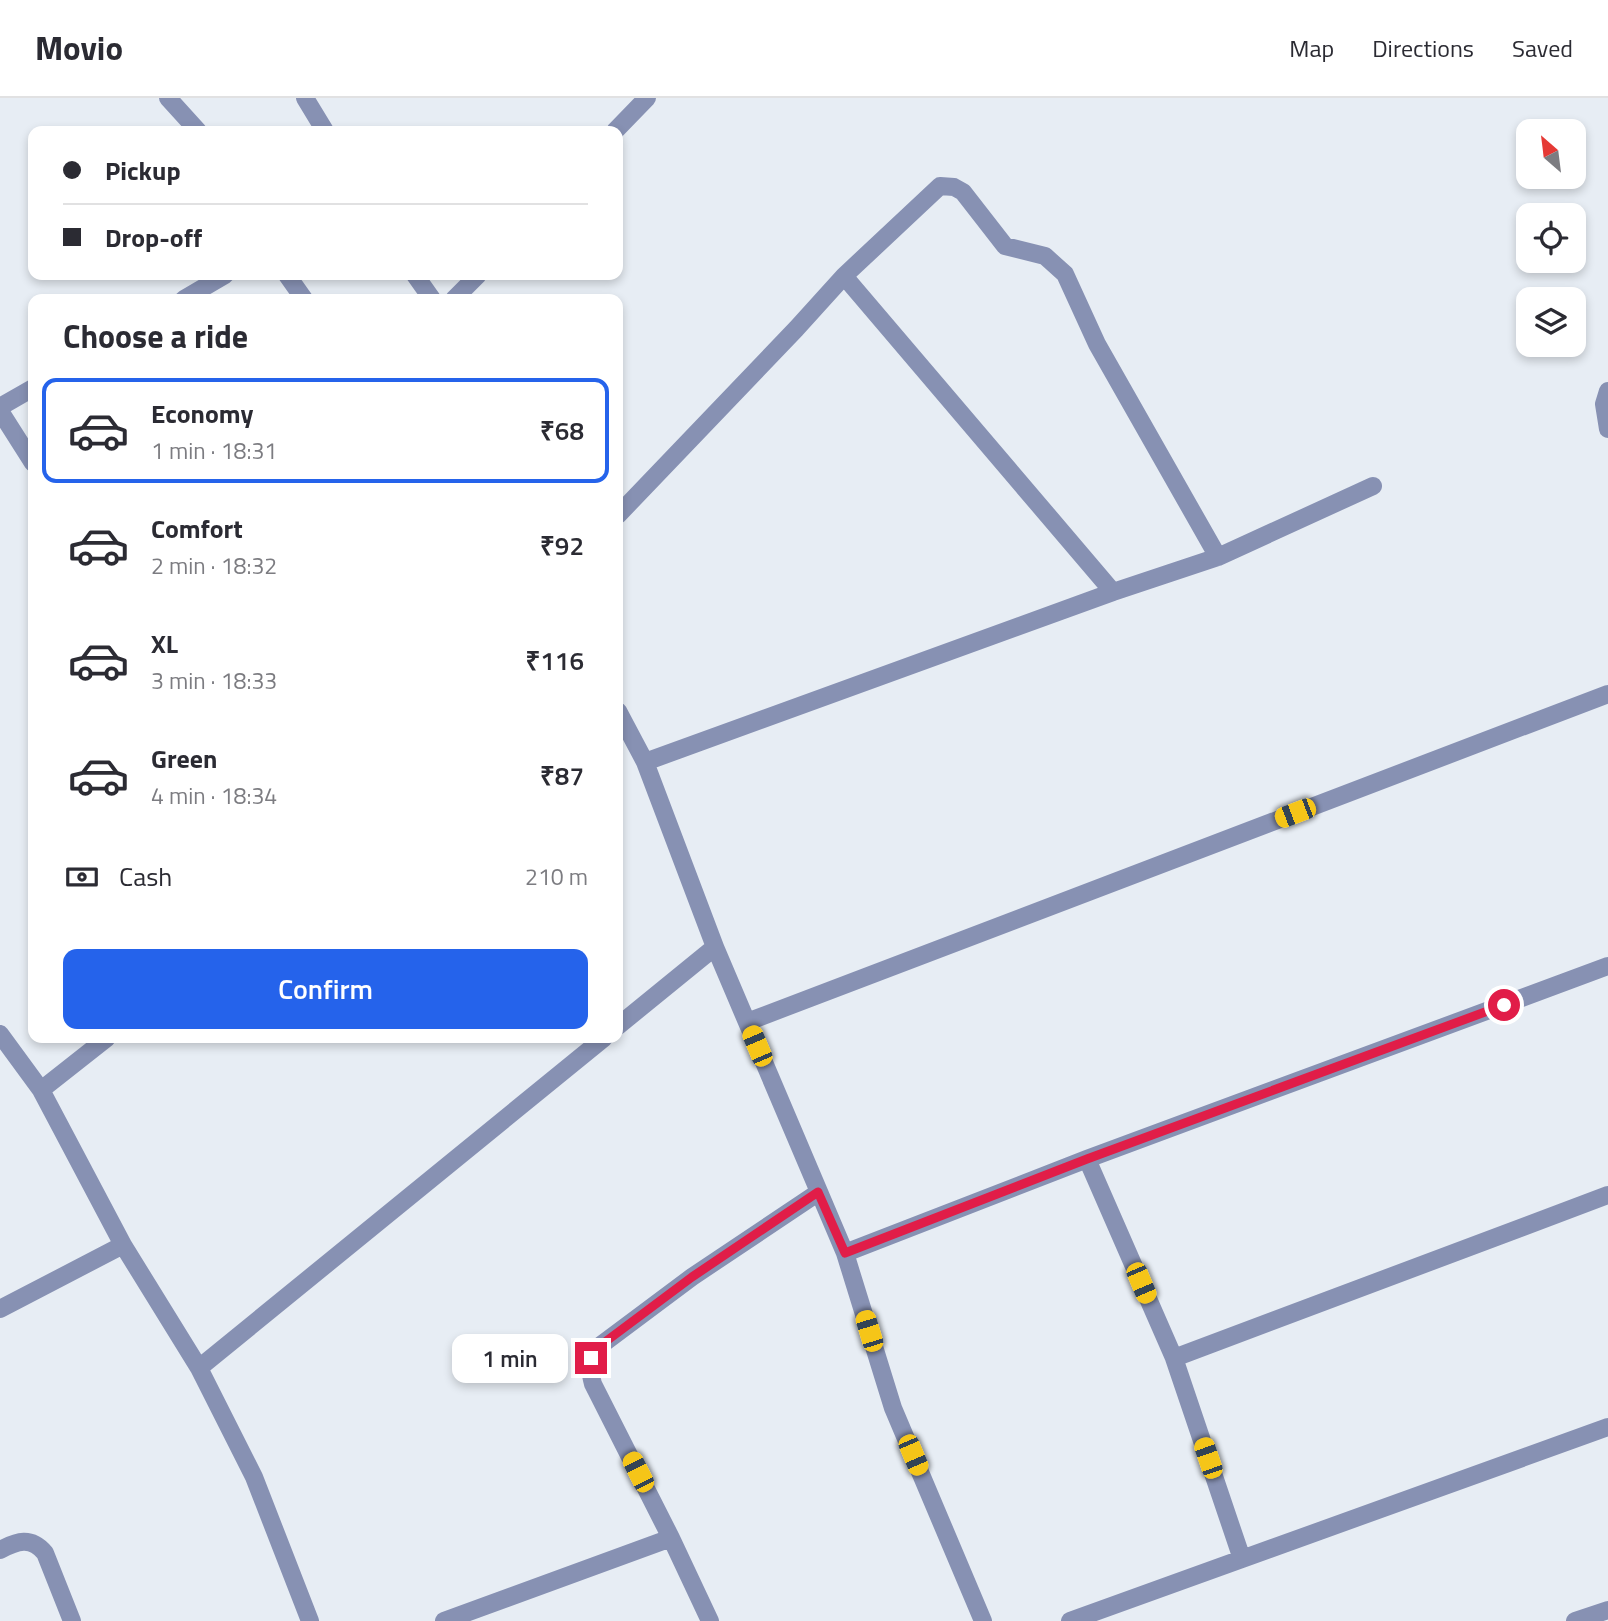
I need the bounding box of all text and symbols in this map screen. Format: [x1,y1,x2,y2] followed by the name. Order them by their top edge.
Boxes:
[35,23,123,73] text: Movio
[1289,30,1334,66] text: Map
[1372,30,1474,66] text: Directions
[1512,30,1573,66] text: Saved
[1516,119,1586,189] north arrow
[1516,119,1586,357] map controls
[105,151,181,190] text: Pickup
[1516,203,1586,273] button: locate
[105,218,202,257] text: Drop-off
[1516,287,1586,357] button: layers
[63,312,248,360] text: Choose a ride
[151,394,253,433] text: Economy
[67,399,130,462] icon: car
[540,411,584,450] text: ₹68
[151,433,277,468] text: 1 min · 18:31
[151,509,243,548] text: Comfort
[67,514,130,577] icon: car
[540,526,584,565] text: ₹92
[151,548,277,583] text: 2 min · 18:32
[151,624,178,663] text: XL
[67,629,130,692] icon: car
[525,641,584,680] text: ₹116
[151,663,277,698] text: 3 min · 18:33
[151,739,217,778] text: Green
[67,744,130,807] icon: car
[540,756,584,795] text: ₹87
[151,778,277,813] text: 4 min · 18:34
[1272,796,1319,830] car
[119,857,172,896] text: Cash
[63,858,101,896] icon: cash
[525,859,588,894] text: 210 m
[63,949,588,1029] button: Confirm
[1488,989,1520,1021] route start
[740,1023,775,1069] car
[1124,1260,1159,1306] car
[853,1308,886,1354] car
[451,1334,566,1382] callout: 1 min
[482,1341,538,1376] text: 1 min
[575,1342,607,1374] route end
[896,1432,931,1478] car
[1192,1435,1225,1481] car
[620,1449,657,1495] car

